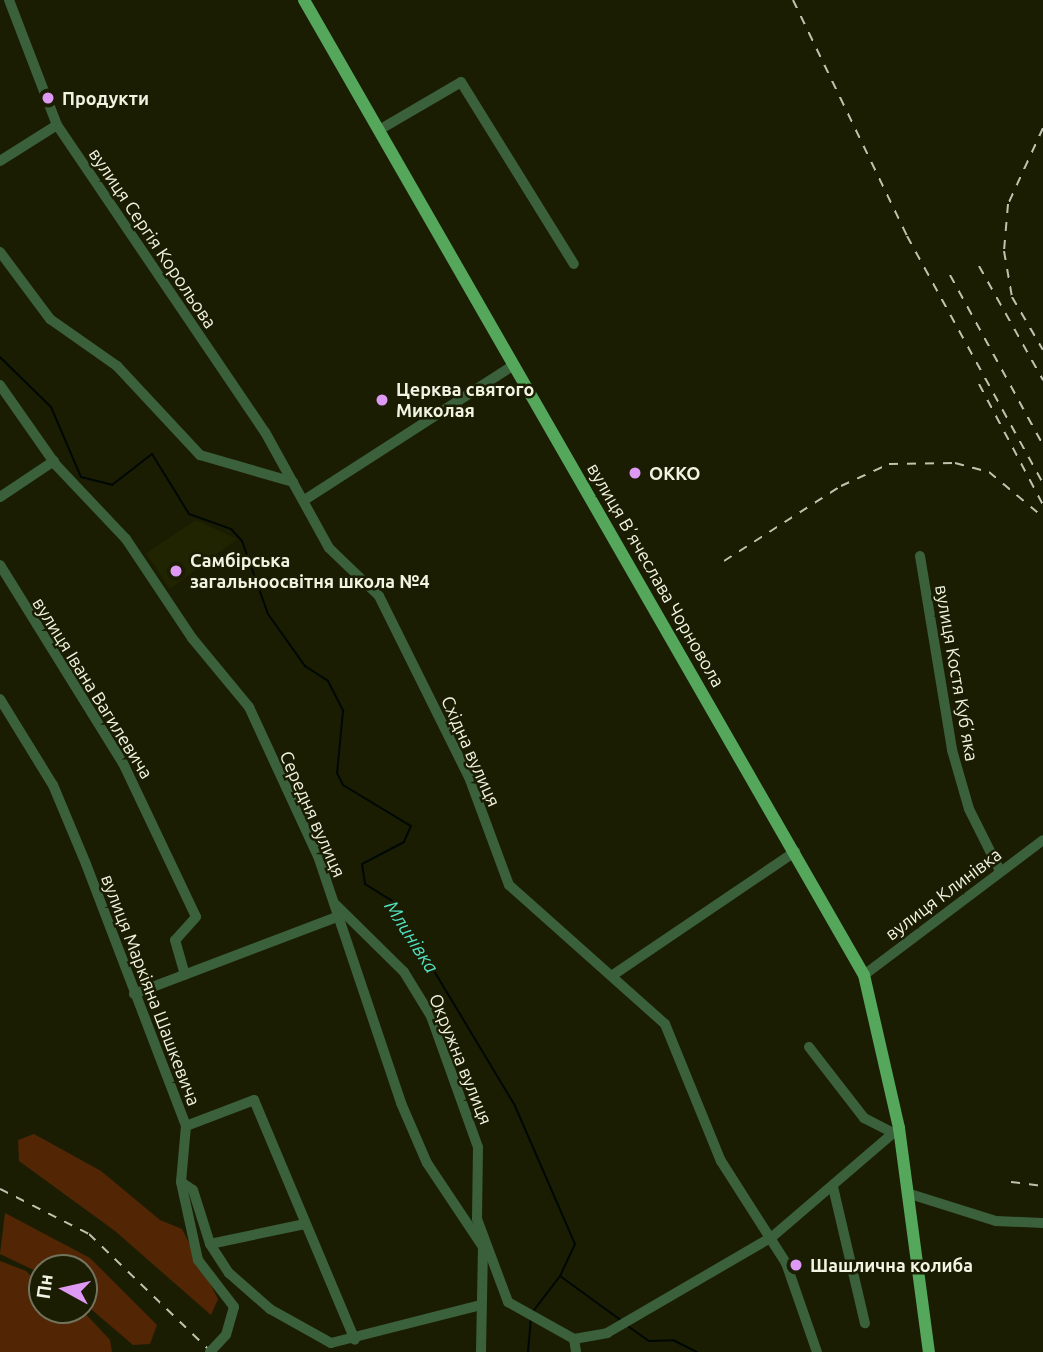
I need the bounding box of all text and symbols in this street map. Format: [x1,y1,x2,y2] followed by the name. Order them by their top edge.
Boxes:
[62,87,149,109] place label: Продукти
[40,90,56,106] marker: Продукти
[85,144,221,332] street label: вулиця Сергія Корольова
[396,379,534,422] place label: Церква святого Миколая
[374,392,390,408] marker: Церква святого Миколая
[583,459,729,691] street label: вулиця Вʼячеслава Чорновола
[649,462,700,484] place label: OKKO
[627,465,643,481] marker: OKKO
[190,550,430,592] place label: Самбірська загальноосвітня школа №4
[168,563,184,579] marker: Самбірська загальноосвітня школа №4
[931,583,983,763] street label: вулиця Костя Кубʼяка
[28,593,158,783] street label: вулиця Івана Вагилевича
[437,692,505,810] street label: Східна вулиця
[275,748,351,880] street label: Середня вулиця
[881,843,1005,945] street label: вулиця Клинівка
[97,871,205,1109] street label: вулиця Маркіяна Шашкевича
[379,897,443,977] water label: Млинівка
[425,990,497,1128] street label: Окружна вулиця
[28,1254,98,1324] north arrow
[810,1254,973,1276] place label: Шашлична колиба
[788,1257,804,1273] marker: Шашлична колиба
[32,1272,57,1300] text: Пн

